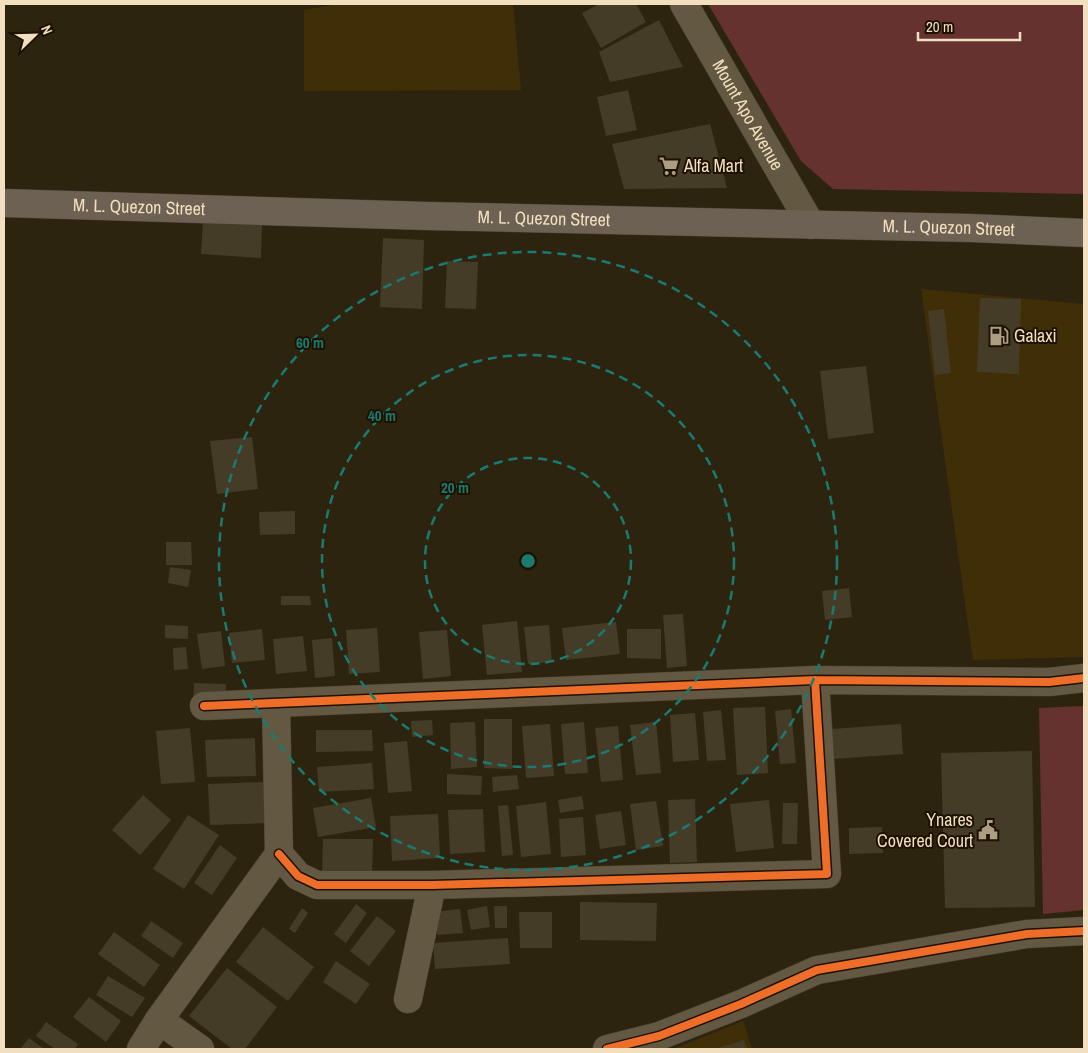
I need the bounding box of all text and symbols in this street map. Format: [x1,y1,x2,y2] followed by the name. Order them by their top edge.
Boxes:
[10,10,60,60] north arrow
[918,10,1020,42] scale bar
[926,16,953,37] text: 20 m
[37,23,57,37] text: N
[707,55,790,175] street label: Mount Apo Avenue
[683,153,743,178] place label: Alfa Mart
[658,155,680,177] supermarket icon: Alfa Mart
[72,192,205,221] street label: M. L. Quezon Street
[477,204,610,232] street label: M. L. Quezon Street
[882,213,1015,242] street label: M. L. Quezon Street
[1014,323,1057,348] place label: Galaxi
[988,325,1010,347] fuel station icon: Galaxi
[296,332,324,353] text: 60 m
[368,405,396,426] text: 40 m
[441,477,469,498] text: 20 m
[519,552,537,570] centre of rings
[877,807,973,853] place label: Ynares Covered Court
[977,819,999,841] public building icon: Ynares Covered Court

